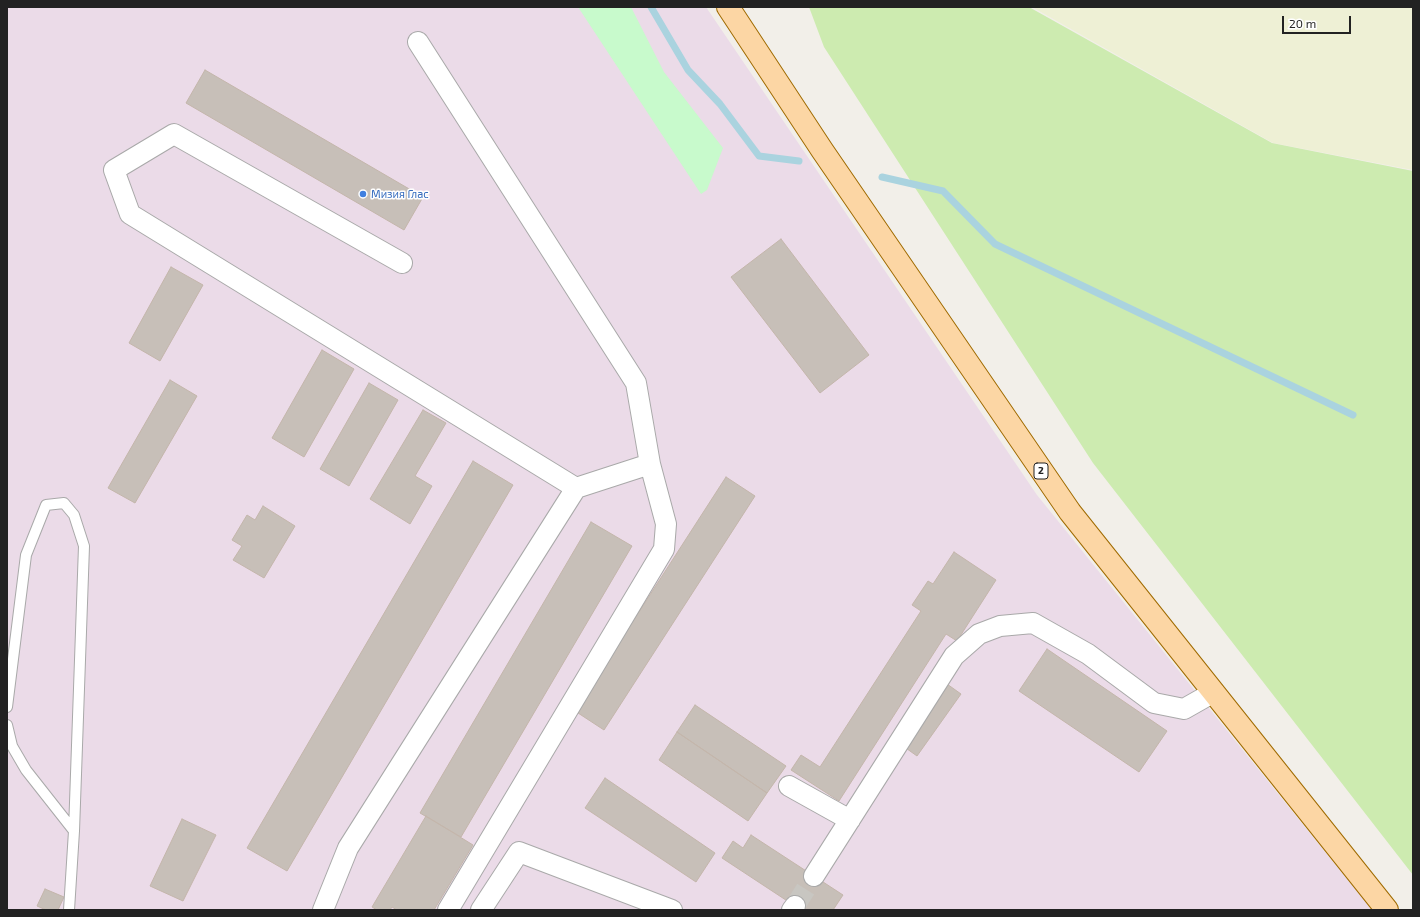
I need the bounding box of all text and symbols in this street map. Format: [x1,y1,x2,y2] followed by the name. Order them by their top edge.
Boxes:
[1284,8,1353,34] scale bar
[1289,16,1316,30] text: 20 m
[371,187,429,201] place label: Мизия Глас
[358,189,368,199] marker: Мизия Глас
[1034,463,1048,479] road number: 2

